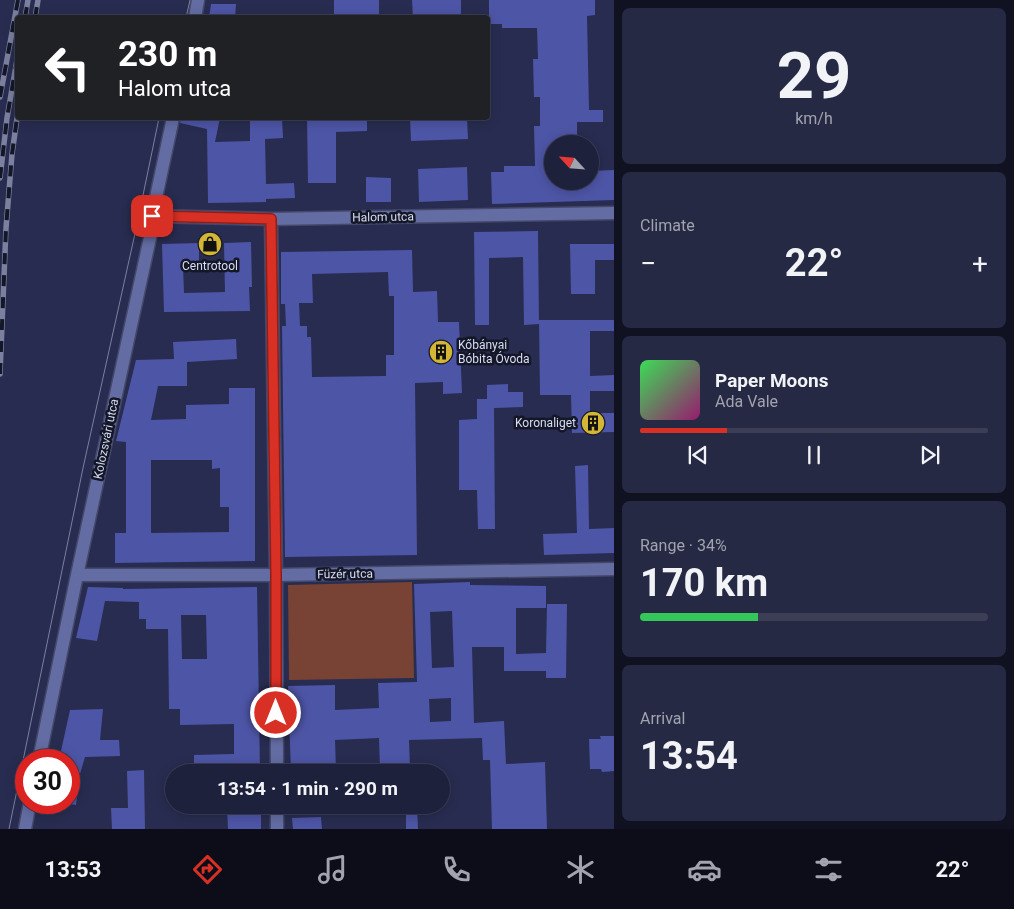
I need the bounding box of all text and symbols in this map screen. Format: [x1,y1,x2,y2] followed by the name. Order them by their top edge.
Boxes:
[118,34,217,75] text: 230 m
[35,35,100,100] icon: left
[777,38,851,114] text: 29
[118,76,231,101] text: Halom utca
[795,109,833,128] text: km/h
[544,135,599,190] north arrow
[544,135,599,190] map controls
[131,195,173,237] pin
[138,202,166,230] icon: arrive
[352,209,414,225] street label: Halom utca
[640,216,695,235] text: Climate
[197,231,223,257] shop icon: Centrotool
[785,241,843,285] text: 22°
[640,247,656,280] text: −
[972,247,988,280] text: +
[182,259,238,273] place label: Centrotool
[458,338,530,366] place label: Kőbányai Bóbita Óvoda
[428,339,454,365] building icon: Kőbányai Bóbita Óvoda
[715,369,828,392] text: Paper Moons
[715,392,778,411] text: Ada Vale
[91,398,121,480] street label: Kolozsvári utca
[580,410,606,436] building icon: Koronaliget
[515,416,576,430] place label: Koronaliget
[684,441,712,469] icon: previous
[800,441,828,469] icon: pause
[916,441,944,469] icon: next
[640,536,727,555] text: Range · 34%
[640,561,768,605] text: 170 km
[317,567,373,581] street label: Füzér utca
[249,686,301,738] position arrow
[640,709,685,728] text: Arrival
[640,734,738,778] text: 13:54
[15,749,80,814] speed limit sign: 30
[217,777,398,800] text: 13:54 · 1 min · 290 m
[190,852,225,887] icon: directions
[315,852,350,887] icon: music
[439,852,474,887] icon: phone
[563,852,598,887] icon: climate
[687,852,722,887] icon: car
[811,852,846,887] icon: filters
[45,857,101,882] text: 13:53
[935,857,969,882] text: 22°

